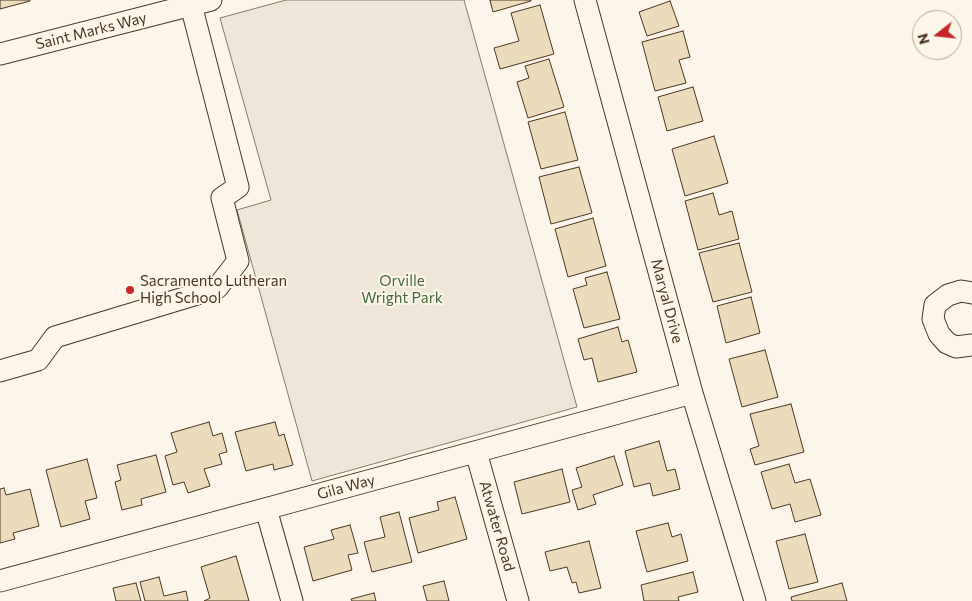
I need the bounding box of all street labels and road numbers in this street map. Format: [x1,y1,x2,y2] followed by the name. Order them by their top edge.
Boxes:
[34,8,148,54] street label: Saint Marks Way
[647,257,687,345] street label: Maryal Drive
[315,471,377,503] street label: Gila Way
[475,479,519,573] street label: Atwater Road

